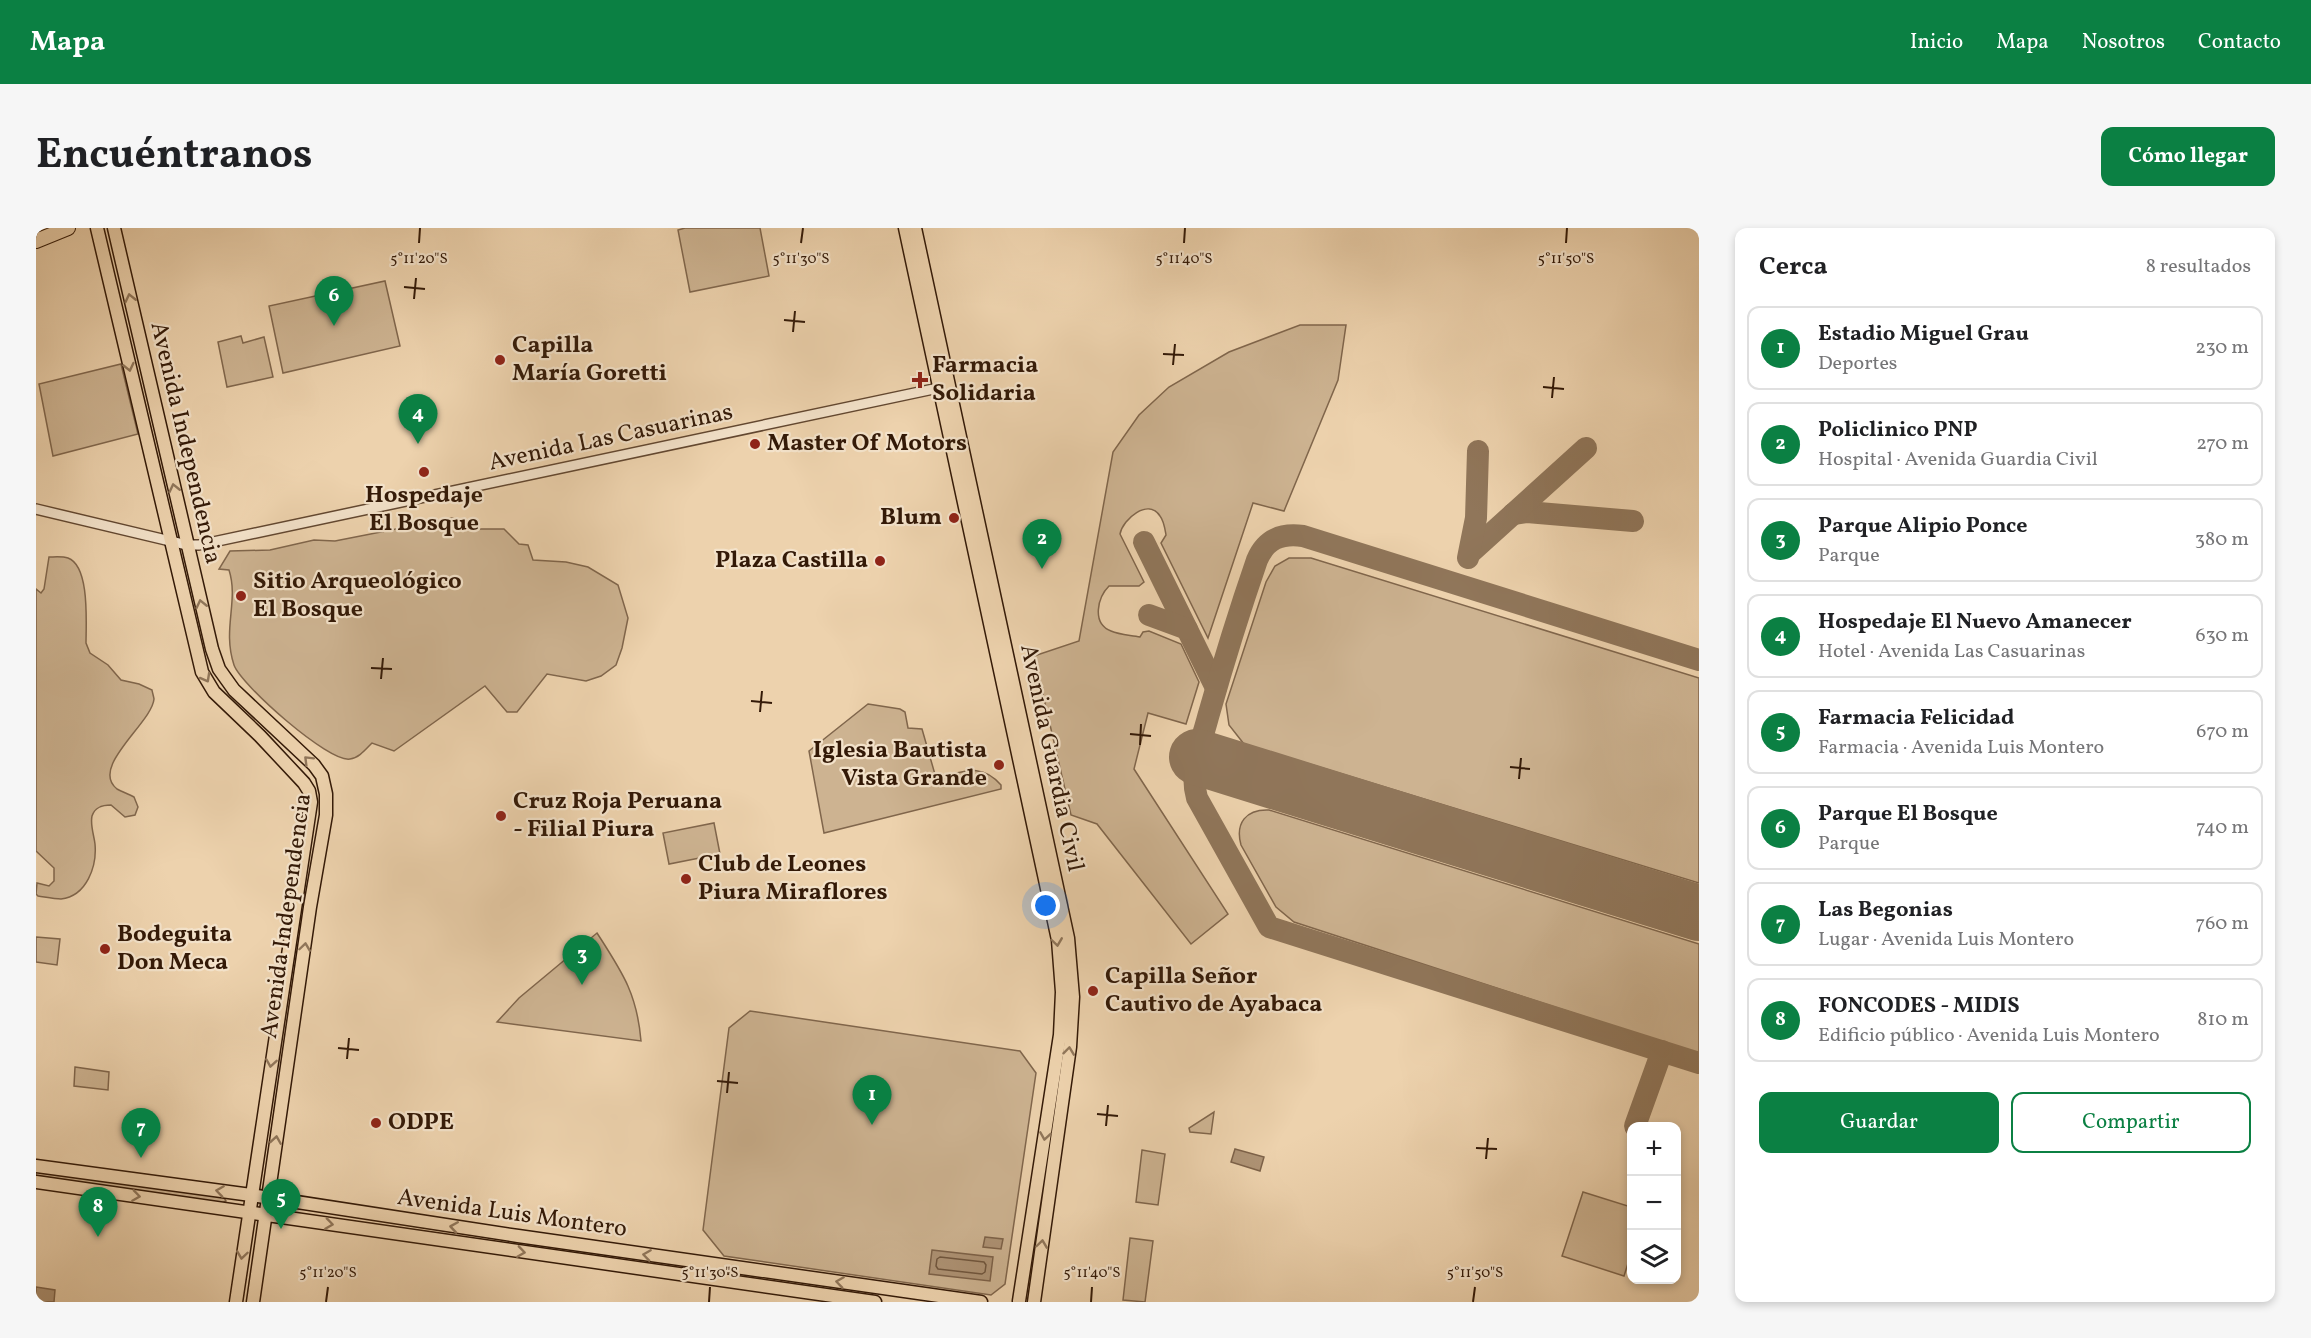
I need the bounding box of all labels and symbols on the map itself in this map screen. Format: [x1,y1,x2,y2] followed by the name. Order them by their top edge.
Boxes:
[390,249,448,270] text: 5°11'20"S
[772,249,830,270] text: 5°11'30"S
[1155,249,1213,270] text: 5°11'40"S
[1538,249,1594,270] text: 5°11'50"S
[314,276,354,326] pin: 6
[124,293,137,303] one-way arrow
[141,319,229,567] street label: Avenida Independencia
[512,329,667,391] place label: Capilla María Goretti
[932,349,1038,411] place label: Farmacia Solidaria
[493,353,507,367] marker: Capilla María Goretti
[122,362,135,372] one-way arrow
[913,373,927,387] marker: Farmacia Solidaria
[398,394,437,444] pin: 4
[486,396,736,480] street label: Avenida Las Casuarinas
[767,427,967,461] place label: Master Of Motors
[748,437,762,451] marker: Master Of Motors
[417,465,431,479] marker: Hospedaje El Bosque
[365,479,483,541] place label: Hospedaje El Bosque
[168,483,181,493] one-way arrow
[880,501,942,535] place label: Blum
[947,511,961,525] marker: Blum
[1022,520,1062,569] pin: 2
[715,544,868,578] place label: Plaza Castilla
[873,554,887,568] marker: Plaza Castilla
[253,565,462,627] place label: Sitio Arqueológico El Bosque
[234,589,248,603] marker: Sitio Arqueológico El Bosque
[196,599,209,609] one-way arrow
[1010,641,1092,875] street label: Avenida Guardia Civil
[199,671,210,682] one-way arrow
[813,734,987,796] place label: Iglesia Bautista Vista Grande
[304,756,315,767] one-way arrow
[992,758,1006,772] marker: Iglesia Bautista Vista Grande
[513,785,722,847] place label: Cruz Roja Peruana - Filial Piura
[253,791,321,1041] street label: Avenida Independencia
[494,809,508,823] marker: Cruz Roja Peruana - Filial Piura
[698,848,888,910] place label: Club de Leones Piura Miraflores
[679,872,693,886] marker: Club de Leones Piura Miraflores
[1031,891,1060,920] your location
[117,918,232,980] place label: Bodeguita Don Meca
[562,936,602,985] pin: 3
[1051,938,1063,947] one-way arrow
[98,942,112,956] marker: Bodeguita Don Meca
[298,943,310,952] one-way arrow
[1105,960,1322,1022] place label: Capilla Señor Cautivo de Ayabaca
[1086,984,1100,998] marker: Capilla Señor Cautivo de Ayabaca
[1063,1046,1075,1056] one-way arrow
[265,1057,278,1067] one-way arrow
[852,1076,892,1125] pin: 1
[388,1106,454,1140] place label: ODPE
[122,1108,160,1158] pin: 7
[369,1116,383,1130] marker: ODPE
[1040,1131,1052,1141] one-way arrow
[269,1136,282,1146] one-way arrow
[262,1180,300,1229] pin: 5
[395,1181,629,1247] street label: Avenida Luis Montero
[215,1185,224,1197] one-way arrow
[78,1188,118,1237] pin: 8
[131,1189,140,1201] one-way arrow
[324,1217,333,1229] one-way arrow
[449,1221,459,1233] one-way arrow
[1036,1239,1048,1249] one-way arrow
[517,1246,526,1258] one-way arrow
[642,1249,652,1262] one-way arrow
[237,1251,249,1260] one-way arrow
[299,1263,357,1284] text: 5°11'20"S
[681,1263,739,1284] text: 5°11'30"S
[1063,1263,1121,1284] text: 5°11'40"S
[1447,1263,1503,1284] text: 5°11'50"S
[835,1277,845,1289] one-way arrow

